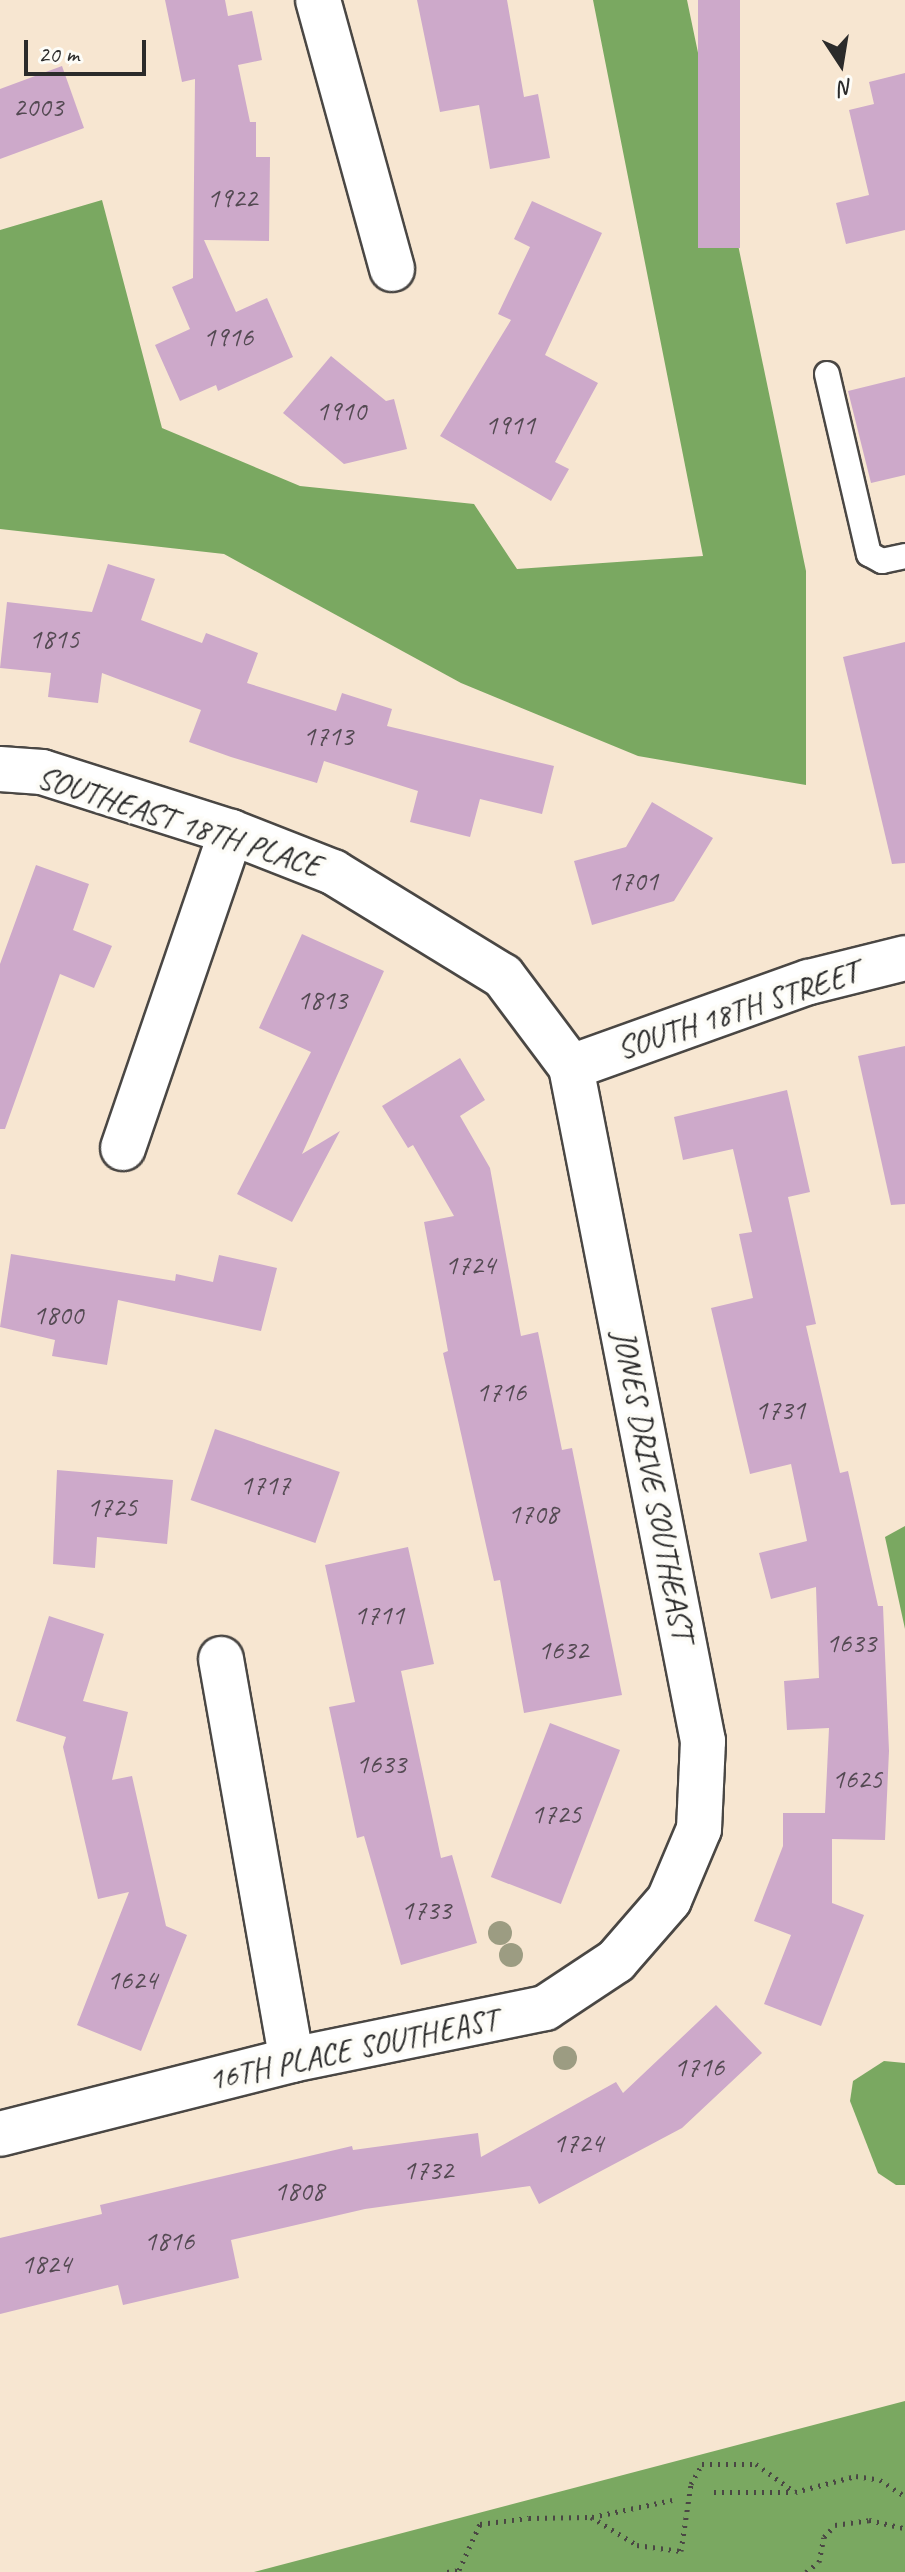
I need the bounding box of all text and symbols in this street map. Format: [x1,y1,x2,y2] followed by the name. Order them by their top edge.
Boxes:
[28,24,150,74] scale bar
[801,24,881,104] north arrow
[38,39,79,69] text: 20 m
[836,72,856,103] text: N
[13,90,63,124] house number: 2003
[207,181,257,215] house number: 1922
[203,320,253,354] house number: 1916
[316,394,366,428] house number: 1910
[485,408,535,442] house number: 1911
[29,622,79,656] house number: 1815
[303,719,353,753] house number: 1713
[32,758,326,886] street label: SOUTHEAST 18TH PLACE
[608,864,658,898] house number: 1701
[612,954,864,1068] street label: SOUTH 18TH STREET
[297,983,347,1017] house number: 1813
[445,1248,495,1282] house number: 1724
[33,1298,83,1332] house number: 1800
[604,1327,702,1643] street label: JONES DRIVE SOUTHEAST
[476,1375,526,1409] house number: 1716
[755,1393,805,1427] house number: 1731
[240,1468,290,1502] house number: 1717
[87,1490,137,1524] house number: 1725
[508,1497,558,1531] house number: 1708
[354,1598,404,1632] house number: 1711
[826,1626,876,1660] house number: 1633
[538,1633,588,1667] house number: 1632
[356,1747,406,1781] house number: 1633
[832,1762,882,1796] house number: 1625
[531,1797,581,1831] house number: 1725
[401,1893,451,1927] house number: 1733
[107,1963,157,1997] house number: 1624
[204,2000,502,2100] street label: 16TH PLACE SOUTHEAST
[674,2050,724,2084] house number: 1716
[553,2126,603,2160] house number: 1724
[403,2153,453,2187] house number: 1732
[274,2174,324,2208] house number: 1808
[144,2224,194,2258] house number: 1816
[21,2247,71,2281] house number: 1824

